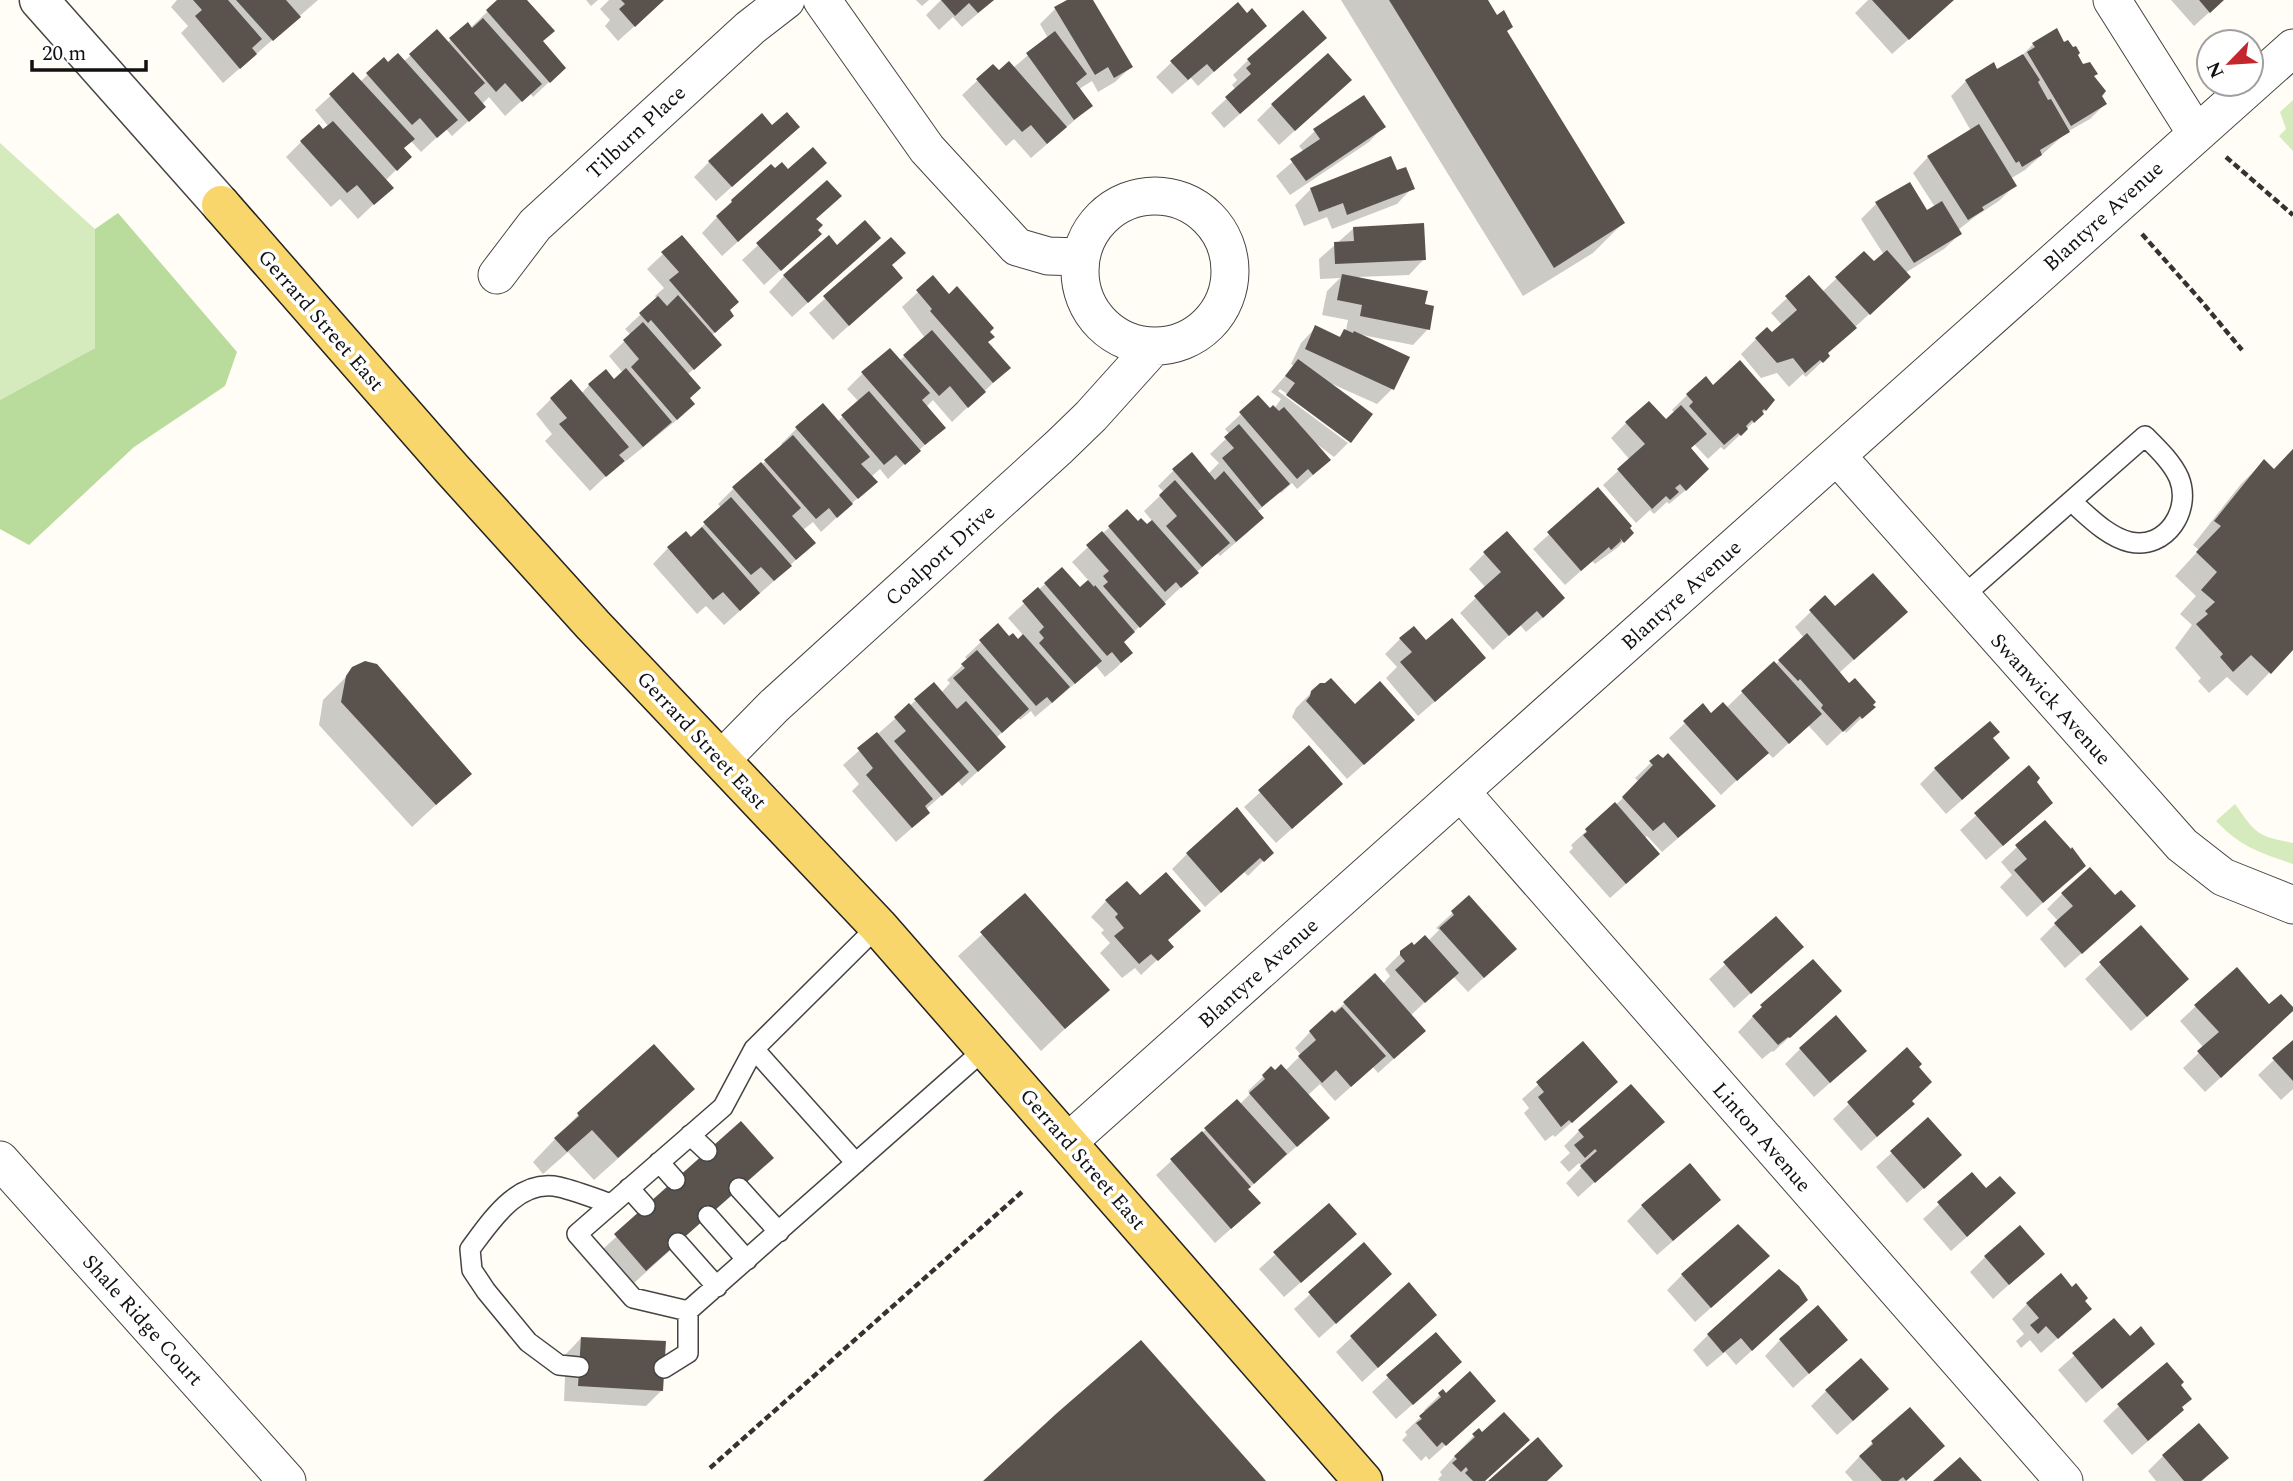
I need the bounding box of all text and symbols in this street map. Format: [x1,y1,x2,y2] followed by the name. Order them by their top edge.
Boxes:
[32,28,145,72] scale bar
[2195,28,2265,98] north arrow
[42,38,86,70] text: 20 m
[2200,56,2232,83] text: N
[580,78,694,188] street label: Tilburn Place
[2036,154,2171,280] street label: Blantyre Avenue
[249,242,391,399] street label: Gerrard Street East
[878,497,1003,614] street label: Coalport Drive
[1614,533,1749,659] street label: Blantyre Avenue
[1982,626,2118,773] street label: Swanwick Avenue
[628,664,774,817] street label: Gerrard Street East
[1191,911,1326,1037] street label: Blantyre Avenue
[1704,1075,1818,1200] street label: Linton Avenue
[1011,1081,1153,1238] street label: Gerrard Street East
[74,1248,210,1394] street label: Shale Ridge Court

